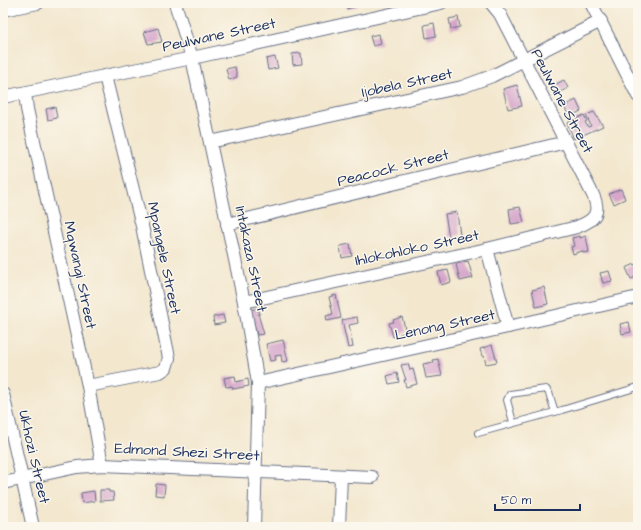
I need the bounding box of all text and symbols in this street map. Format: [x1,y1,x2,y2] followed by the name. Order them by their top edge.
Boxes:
[160,13,278,57] street label: Peulwane Street
[526,45,598,157] street label: Peulwane Street
[360,63,454,103] street label: Ijobela Street
[335,144,451,192] street label: Peacock Street
[141,200,186,316] street label: Mpangele Street
[230,204,272,314] street label: Intakaza Street
[57,219,102,331] street label: Mqwangi Street
[353,225,481,271] street label: Ihlokohloko Street
[393,304,497,347] street label: Lenong Street
[13,408,55,506] street label: Ukhozi Street
[114,438,260,466] street label: Edmond Shezi Street
[495,486,580,512] scale bar
[501,492,532,509] text: 50 m

